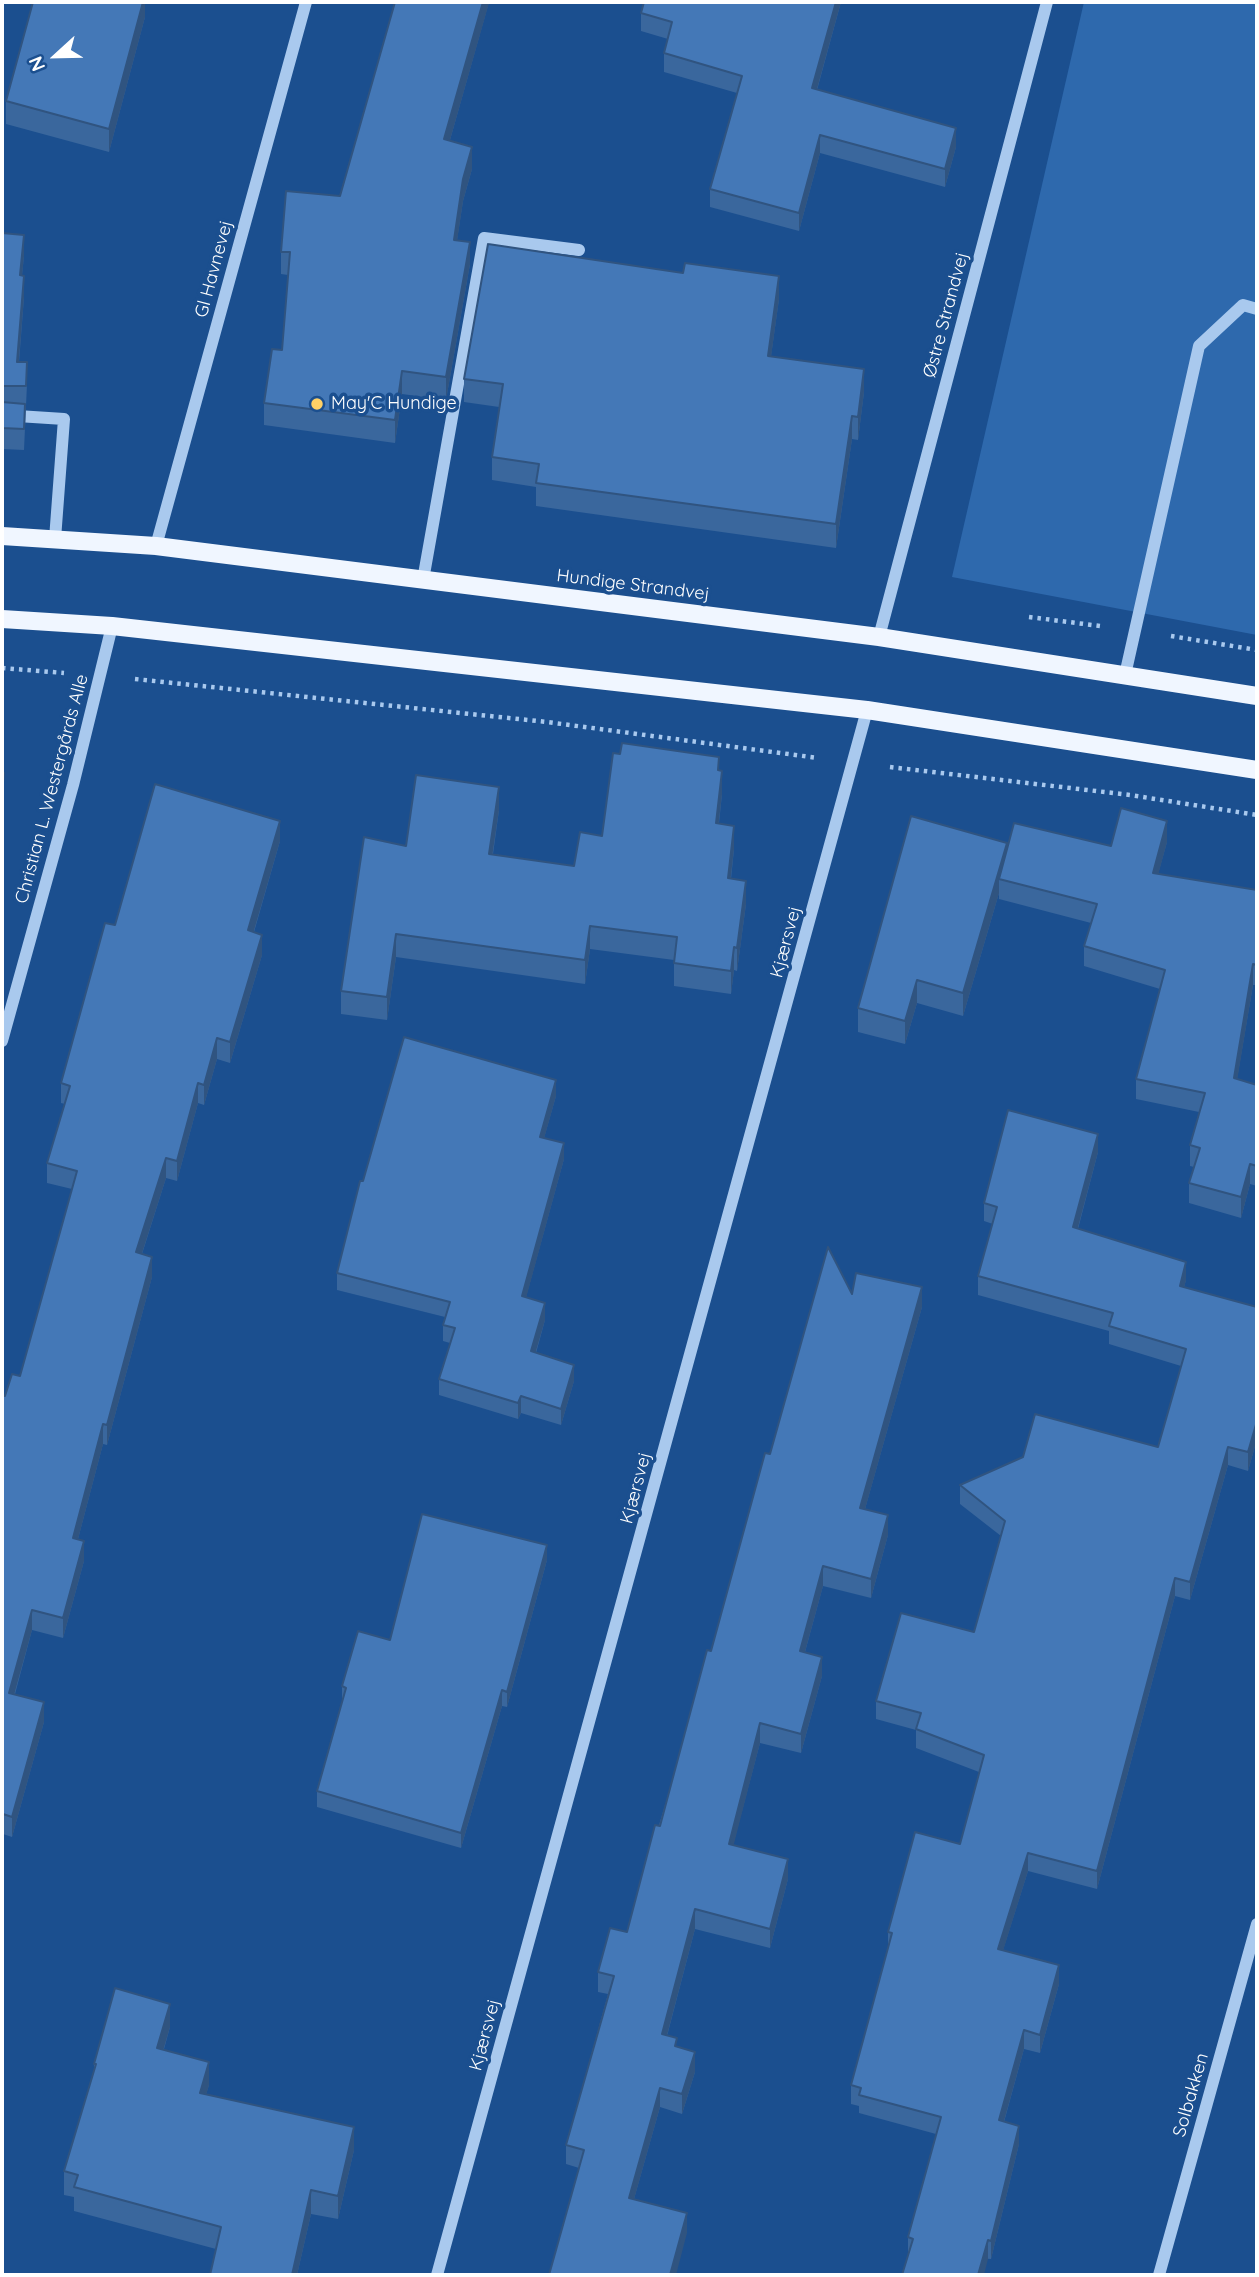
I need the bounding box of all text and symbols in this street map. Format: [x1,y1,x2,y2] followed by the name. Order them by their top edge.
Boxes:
[21,21,91,91] north arrow
[23,53,50,75] text: N
[191,218,237,320] street label: Gl Havnevej
[919,250,973,380] street label: Østre Strandvej
[331,393,457,415] place label: May'C Hundige
[309,396,325,412] marker: May'C Hundige
[555,565,711,605] street label: Hundige Strandvej
[11,672,93,906] street label: Christian L. Westergårds Alle
[766,904,806,980] street label: Kjærsvej
[616,1450,656,1526] street label: Kjærsvej
[465,1997,505,2073] street label: Kjærsvej
[1169,2051,1213,2139] street label: Solbakken

